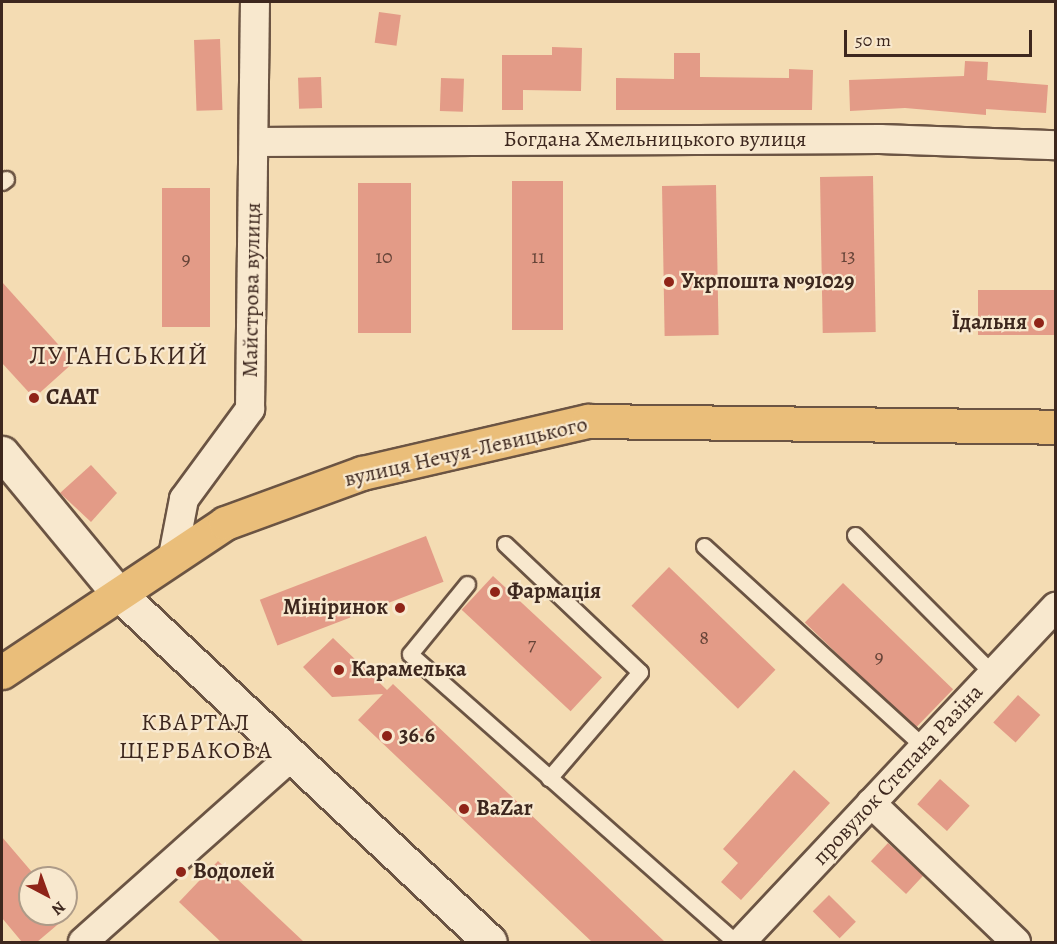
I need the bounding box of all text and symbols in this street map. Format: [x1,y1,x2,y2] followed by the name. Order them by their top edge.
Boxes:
[847,18,1034,56] scale bar
[855,28,891,52] text: 50 m
[504,127,806,153] street label: Богдана Хмельницького вулиця
[237,202,267,378] street label: Майстрова вулиця
[840,243,856,267] house number: 13
[375,244,393,268] house number: 10
[531,244,545,268] house number: 11
[181,246,191,270] house number: 9
[681,269,854,295] place label: Укрпошта №91029
[662,275,676,289] marker: Укрпошта №91029
[952,310,1027,336] place label: Їдальня
[1032,316,1046,330] marker: Їдальня
[29,340,209,372] district label: ЛУГАНСЬКИЙ
[46,385,99,411] place label: СААТ
[27,391,41,405] marker: СААТ
[342,411,590,493] street label: вулиця Нечуя-Левицького
[507,579,601,605] place label: Фармація
[488,585,502,599] marker: Фармація
[283,595,388,621] place label: Мініринок
[393,601,407,615] marker: Мініринок
[699,625,709,649] house number: 8
[528,631,536,655] house number: 7
[874,644,884,668] house number: 9
[351,657,466,683] place label: Карамелька
[332,663,346,677] marker: Карамелька
[807,679,989,871] street label: провулок Степана Разіна
[119,709,273,765] district label: КВАРТАЛ ЩЕРБАКОВА
[399,723,435,749] place label: 36.6
[380,729,394,743] marker: 36.6
[476,796,533,822] place label: BaZar
[457,802,471,816] marker: BaZar
[193,859,275,885] place label: Водолей
[174,865,188,879] marker: Водолей
[18,866,78,926] north arrow
[47,896,70,920] text: N

